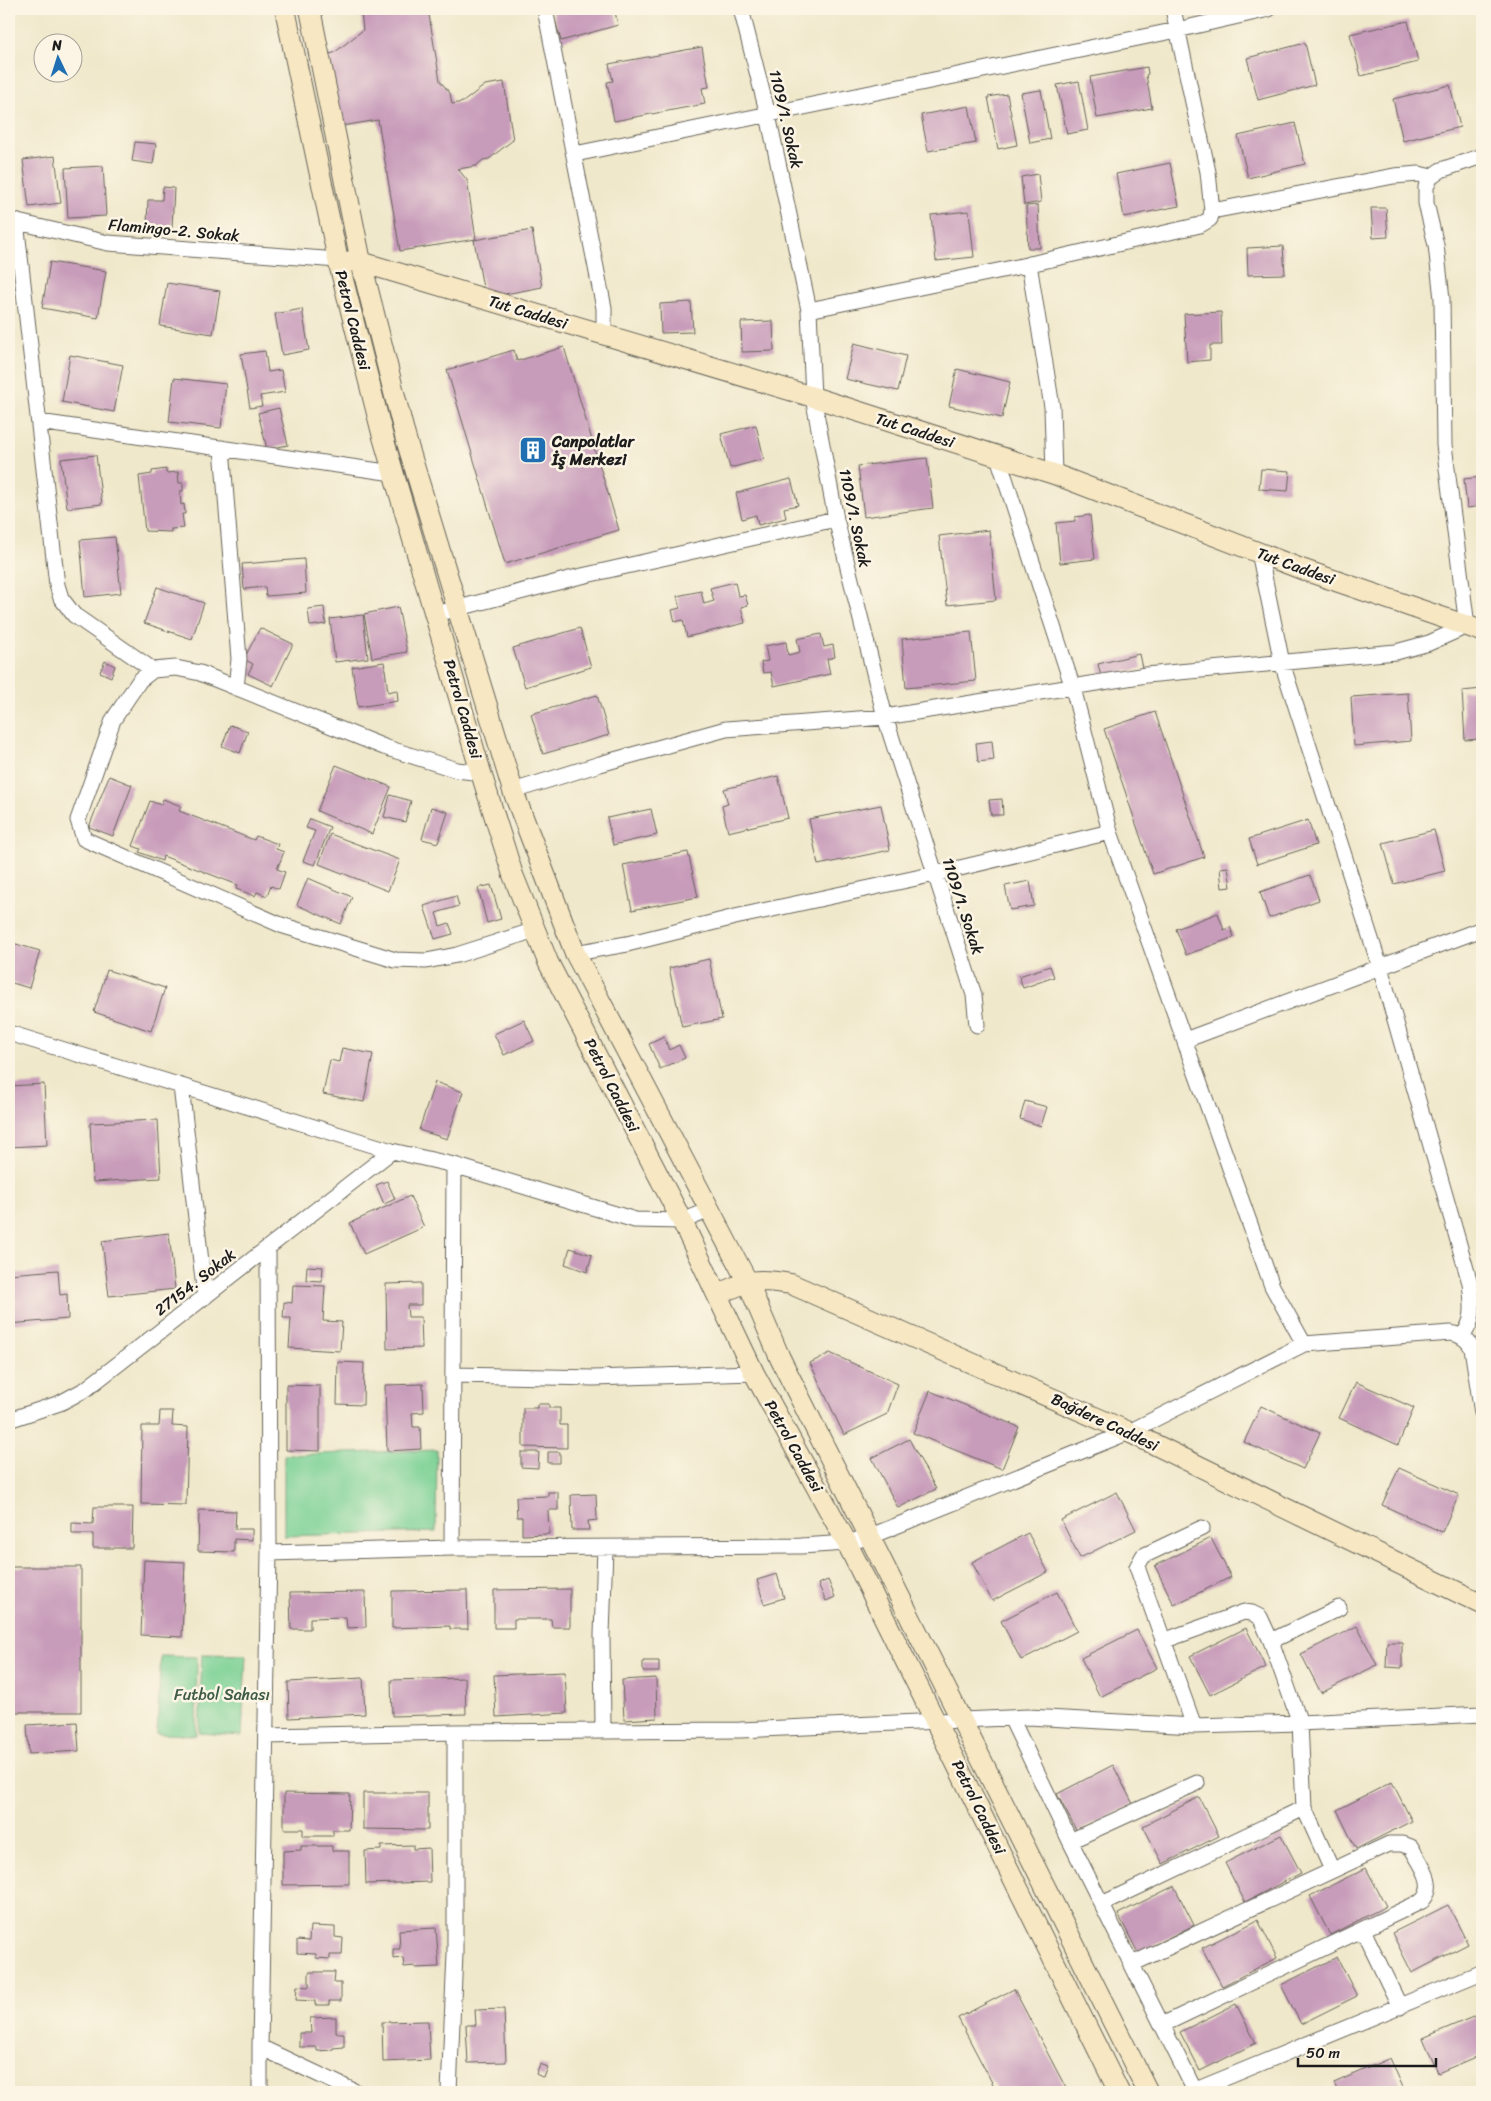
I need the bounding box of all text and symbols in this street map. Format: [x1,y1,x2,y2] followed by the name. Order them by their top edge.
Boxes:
[32,32,82,82] north arrow
[50,33,63,58] text: N
[761,67,812,172] street label: 1109/1. Sokak
[107,210,241,250] street label: Flamingo-2. Sokak
[327,267,380,374] street label: Petrol Caddesi
[485,286,572,338] street label: Tut Caddesi
[872,404,959,457] street label: Tut Caddesi
[551,427,635,474] place label: Canpolatlar İş Merkezi
[518,435,548,465] building icon: Canpolatlar İş Merkezi
[830,466,880,571] street label: 1109/1. Sokak
[1253,538,1340,594] street label: Tut Caddesi
[435,656,491,763] street label: Petrol Caddesi
[934,854,992,959] street label: 1109/1. Sokak
[576,1033,648,1138] street label: Petrol Caddesi
[148,1240,243,1323] street label: 27154. Sokak
[1046,1384,1164,1460] street label: Bağdere Caddesi
[756,1394,832,1498] street label: Petrol Caddesi
[174,1680,270,1709] park label: Futbol Sahası
[944,1755,1015,1860] street label: Petrol Caddesi
[1298,2036,1436,2068] scale bar
[1306,2040,1341,2066] text: 50 m

